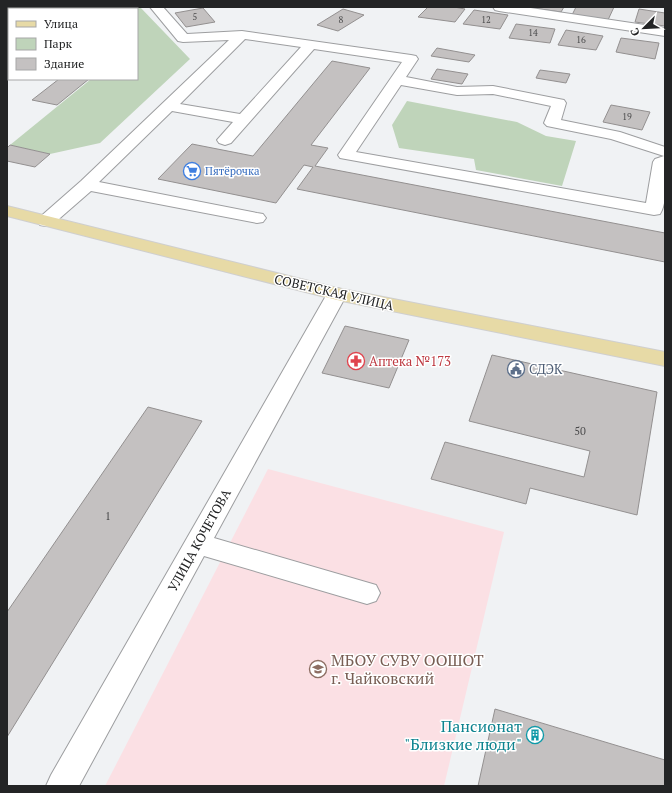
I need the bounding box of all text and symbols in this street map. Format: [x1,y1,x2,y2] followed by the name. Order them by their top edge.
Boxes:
[8,8,138,80] legend
[624,8,664,48] north arrow
[193,11,198,23] house number: 5
[339,14,344,26] house number: 8
[481,14,491,26] house number: 12
[44,16,78,31] text: Улица
[627,26,643,38] text: С
[528,27,538,39] house number: 14
[576,34,586,46] house number: 16
[44,36,72,51] text: Парк
[44,56,84,71] text: Здание
[622,111,632,123] house number: 19
[182,161,202,181] supermarket icon: Пятёрочка
[205,164,260,178] place label: Пятёрочка
[273,270,396,315] street label: СОВЕТСКАЯ УЛИЦА
[346,351,366,371] pharmacy icon: Аптека №173
[369,352,451,370] place label: Аптека №173
[506,359,526,379] public building icon: СДЭК
[529,360,563,378] place label: СДЭК
[574,424,586,438] house number: 50
[163,485,235,595] street label: УЛИЦА КОЧЕТОВА
[105,509,111,523] house number: 1
[331,649,484,689] place label: МБОУ СУВУ ООШОТ г. Чайковский
[308,659,328,679] school or university icon: МБОУ СУВУ ООШОТ г. Чайковский
[404,715,522,755] place label: Пансионат "Близкие люди"
[525,725,545,745] building icon: Пансионат "Близкие люди"

